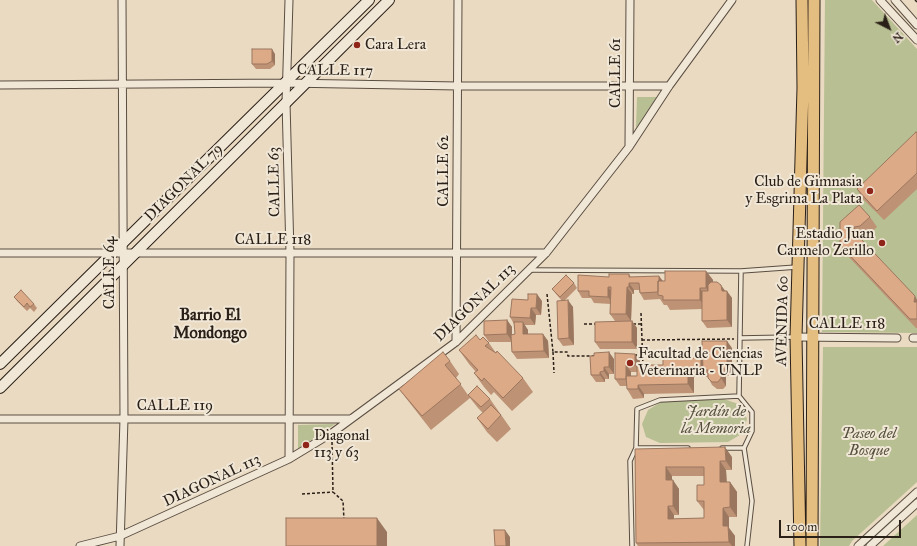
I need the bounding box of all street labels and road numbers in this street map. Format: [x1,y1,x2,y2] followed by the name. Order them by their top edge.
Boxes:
[607,38,625,108] street label: CALLE 61
[297,61,373,81] street label: CALLE 117
[435,135,453,207] street label: CALLE 62
[141,140,227,226] street label: DIAGONAL 79
[265,147,285,217] street label: CALLE 63
[235,231,311,249] street label: CALLE 118
[101,237,119,309] street label: CALLE 64
[431,260,519,346] street label: DIAGONAL 113
[773,276,793,366] street label: AVENIDA 60
[809,315,885,333] street label: CALLE 118
[137,397,213,415] street label: CALLE 119
[161,451,263,511] street label: DIAGONAL 113

